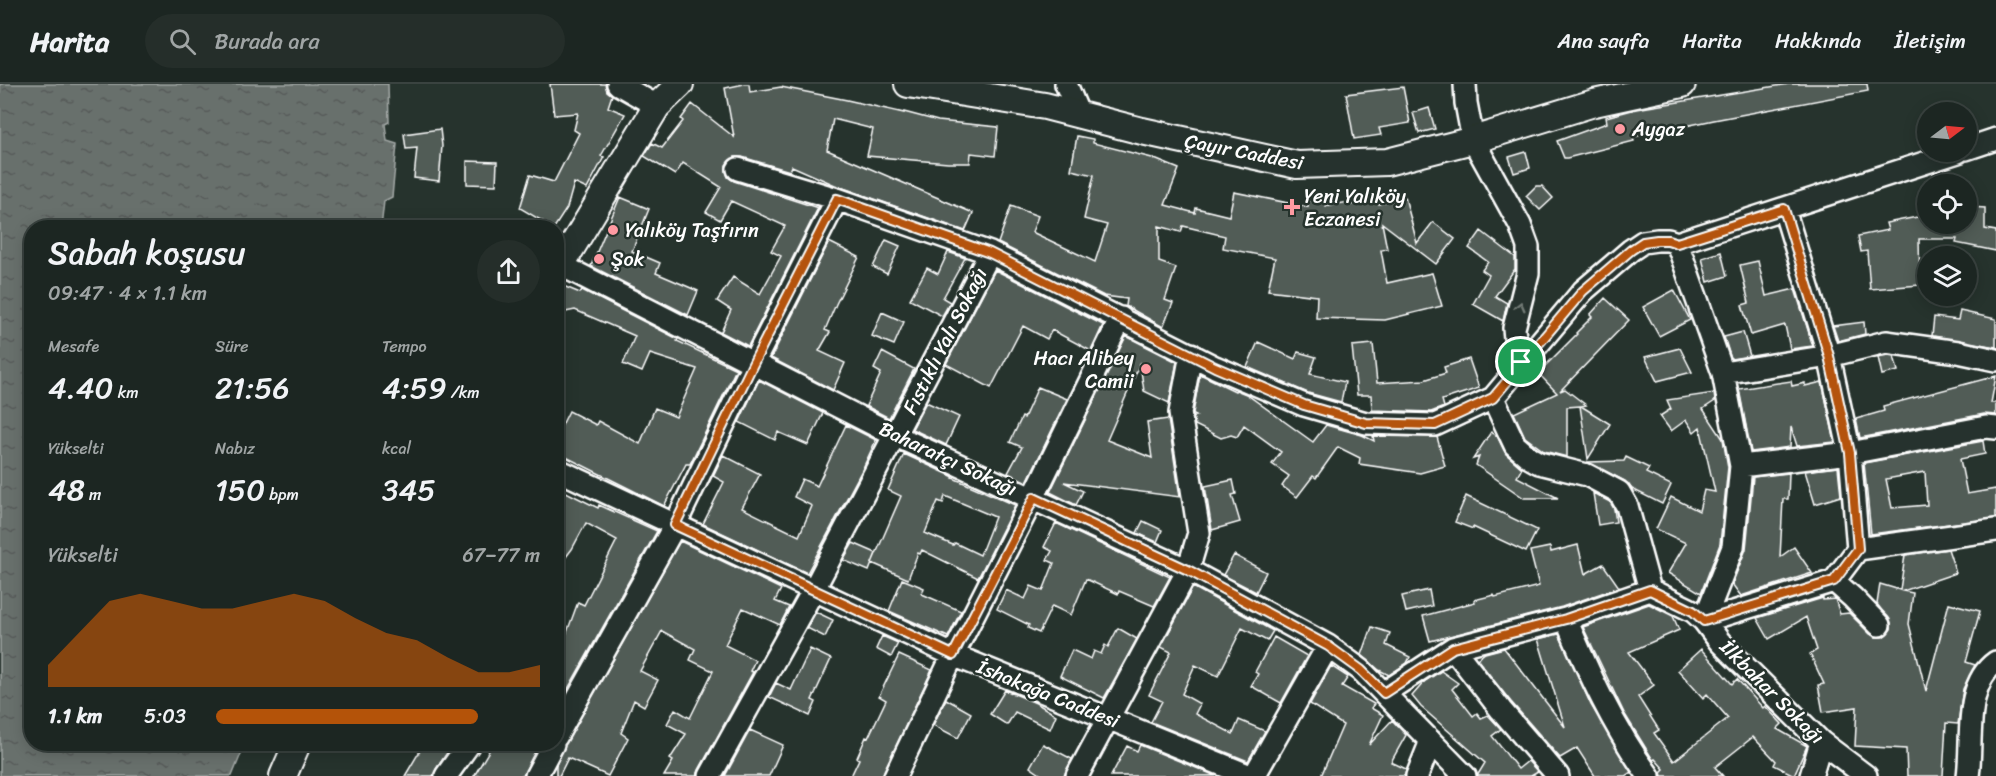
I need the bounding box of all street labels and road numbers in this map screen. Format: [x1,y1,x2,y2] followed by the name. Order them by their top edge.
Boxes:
[1182,123,1307,181] street label: Çayır Caddesi
[893,261,997,421] street label: Fıstıklı Yalı Sokağı
[873,412,1023,506] street label: Baharatçı Sokağı
[1710,630,1833,753] street label: İlkbahar Sokağı
[970,649,1125,739] street label: İshakağa Caddesi

